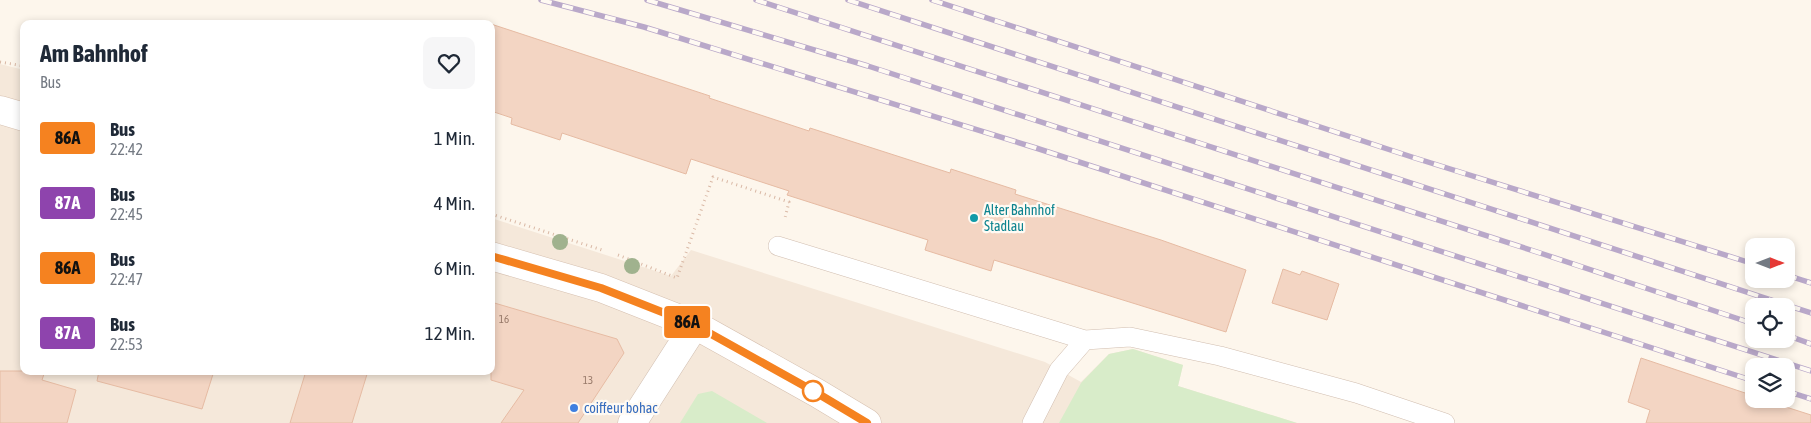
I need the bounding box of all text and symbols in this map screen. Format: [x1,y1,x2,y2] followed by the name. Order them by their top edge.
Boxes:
[423,37,475,89] button: heart
[40,40,148,67] text: Am Bahnhof
[40,73,61,91] text: Bus
[110,118,135,140] text: Bus
[55,127,80,148] text: 86A
[434,127,475,149] text: 1 Min.
[110,140,143,158] text: 22:42
[110,183,135,205] text: Bus
[55,192,80,213] text: 87A
[434,192,475,214] text: 4 Min.
[984,202,1055,234] place label: Alter Bahnhof Stadlau
[110,205,143,223] text: 22:45
[968,212,980,224] marker: Alter Bahnhof Stadlau
[1745,238,1795,288] north arrow
[1745,238,1795,408] map controls
[110,248,135,270] text: Bus
[55,257,80,278] text: 86A
[434,257,475,279] text: 6 Min.
[110,270,143,288] text: 22:47
[1745,298,1795,348] button: locate
[658,306,716,338] line badge: 86A
[674,311,700,332] text: 86A
[110,313,135,335] text: Bus
[499,313,509,325] house number: 16
[55,322,80,343] text: 87A
[425,322,475,344] text: 12 Min.
[110,335,143,353] text: 22:53
[1745,358,1795,408] button: layers
[583,374,593,386] house number: 13
[802,380,824,402] unlabelled marker
[584,400,658,416] place label: coiffeur bohac
[568,402,580,414] marker: coiffeur bohac

